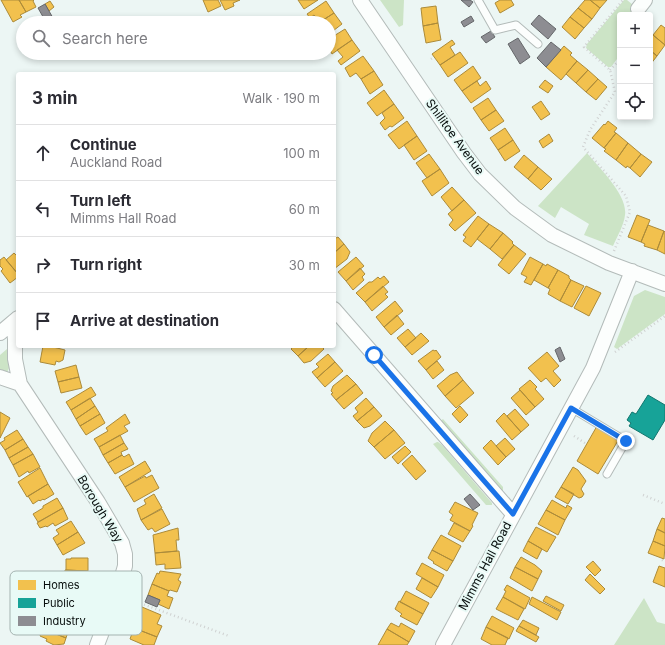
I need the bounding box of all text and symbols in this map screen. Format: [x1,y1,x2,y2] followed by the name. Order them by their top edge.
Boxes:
[617,12,653,120] map controls
[617,12,653,48] button: +
[16,16,336,60] search box
[30,27,52,49] icon: search
[62,29,148,48] text: Search here
[617,48,653,84] button: −
[617,84,653,120] button: locate
[32,88,78,108] text: 3 min
[243,90,320,106] text: Walk · 190 m
[423,96,488,178] street label: Shillitoe Avenue
[70,135,137,154] text: Continue
[32,142,54,164] icon: ahead
[283,145,320,161] text: 100 m
[70,154,162,170] text: Auckland Road
[70,191,131,210] text: Turn left
[32,198,54,220] icon: left
[289,201,320,217] text: 60 m
[70,210,176,226] text: Mimms Hall Road
[32,254,54,276] icon: right
[70,255,142,274] text: Turn right
[289,257,320,273] text: 30 m
[32,310,54,332] icon: arrive
[70,311,219,330] text: Arrive at destination
[365,346,383,364] route start
[617,432,635,450] route end
[74,472,127,545] street label: Borough Way
[455,519,514,613] street label: Mimms Hall Road
[10,571,142,635] legend
[43,578,80,592] text: Homes
[43,596,75,610] text: Public
[43,614,86,628] text: Industry

